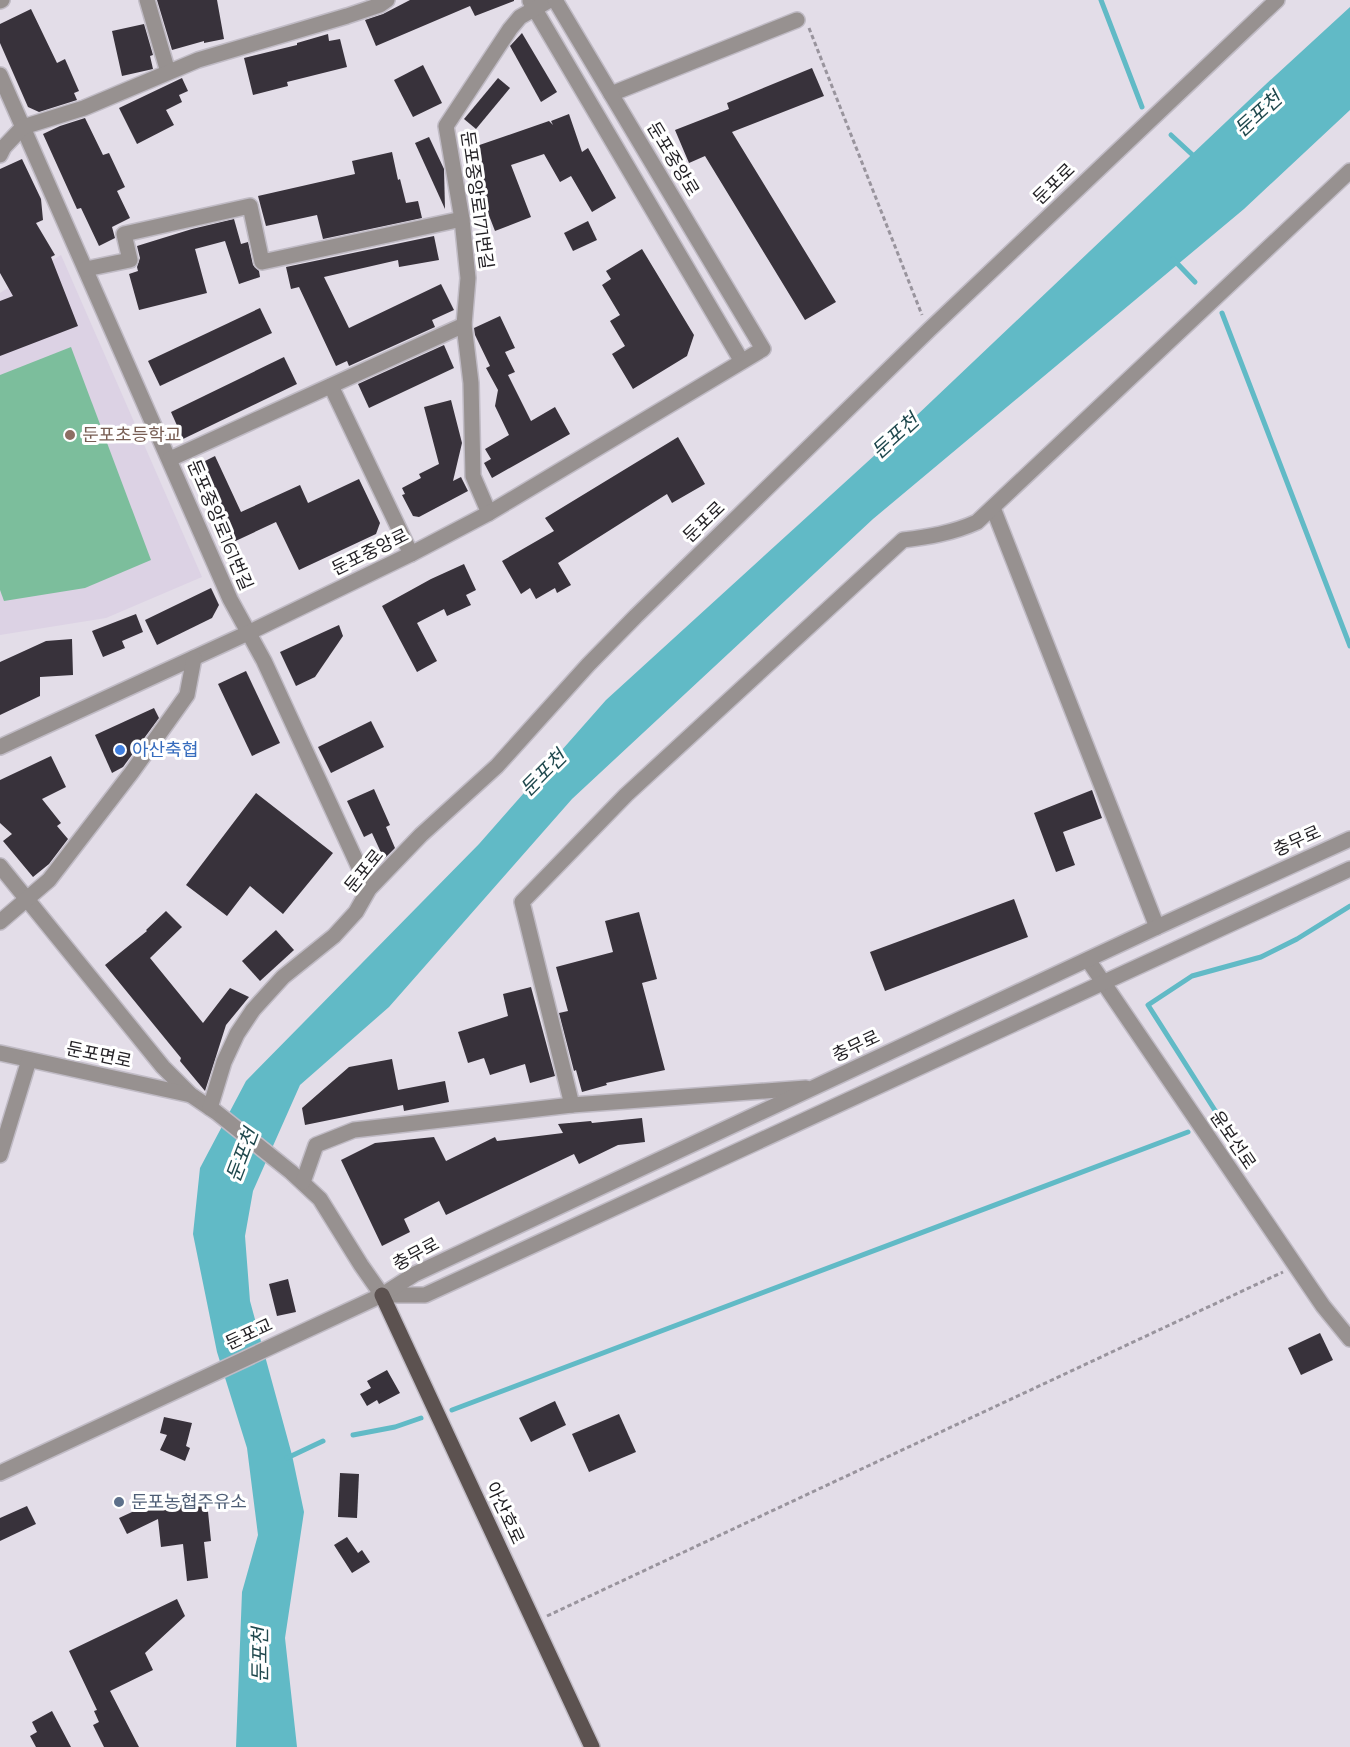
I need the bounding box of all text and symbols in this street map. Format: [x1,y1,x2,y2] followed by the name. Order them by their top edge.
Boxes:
[1229,85,1288,141] water label: 둔포천
[642,118,704,200] street label: 둔포중앙로
[456,129,498,271] street label: 둔포중앙로171번길
[1028,159,1080,209] street label: 둔포로
[866,407,925,463] water label: 둔포천
[82,424,181,446] place label: 둔포초등학교
[63,428,77,442] marker: 둔포초등학교
[183,456,257,594] street label: 둔포중앙로161번길
[678,497,730,547] street label: 둔포로
[328,524,412,580] street label: 둔포중앙로
[132,739,198,761] place label: 아산축협
[113,743,127,757] marker: 아산축협
[515,743,573,801] water label: 둔포천
[1270,821,1324,861] street label: 충무로
[340,845,388,897] street label: 둔포로
[829,1026,883,1066] street label: 충무로
[64,1037,134,1073] street label: 둔포면로
[1205,1106,1261,1174] street label: 윤보선로
[221,1123,264,1185] water label: 둔포천
[389,1233,443,1275] street label: 충무로
[222,1314,276,1354] street label: 둔포교
[481,1478,529,1548] street label: 아산호로
[131,1491,247,1513] place label: 둔포농협주유소
[112,1495,126,1509] marker: 둔포농협주유소
[248,1625,272,1683] water label: 둔포천

